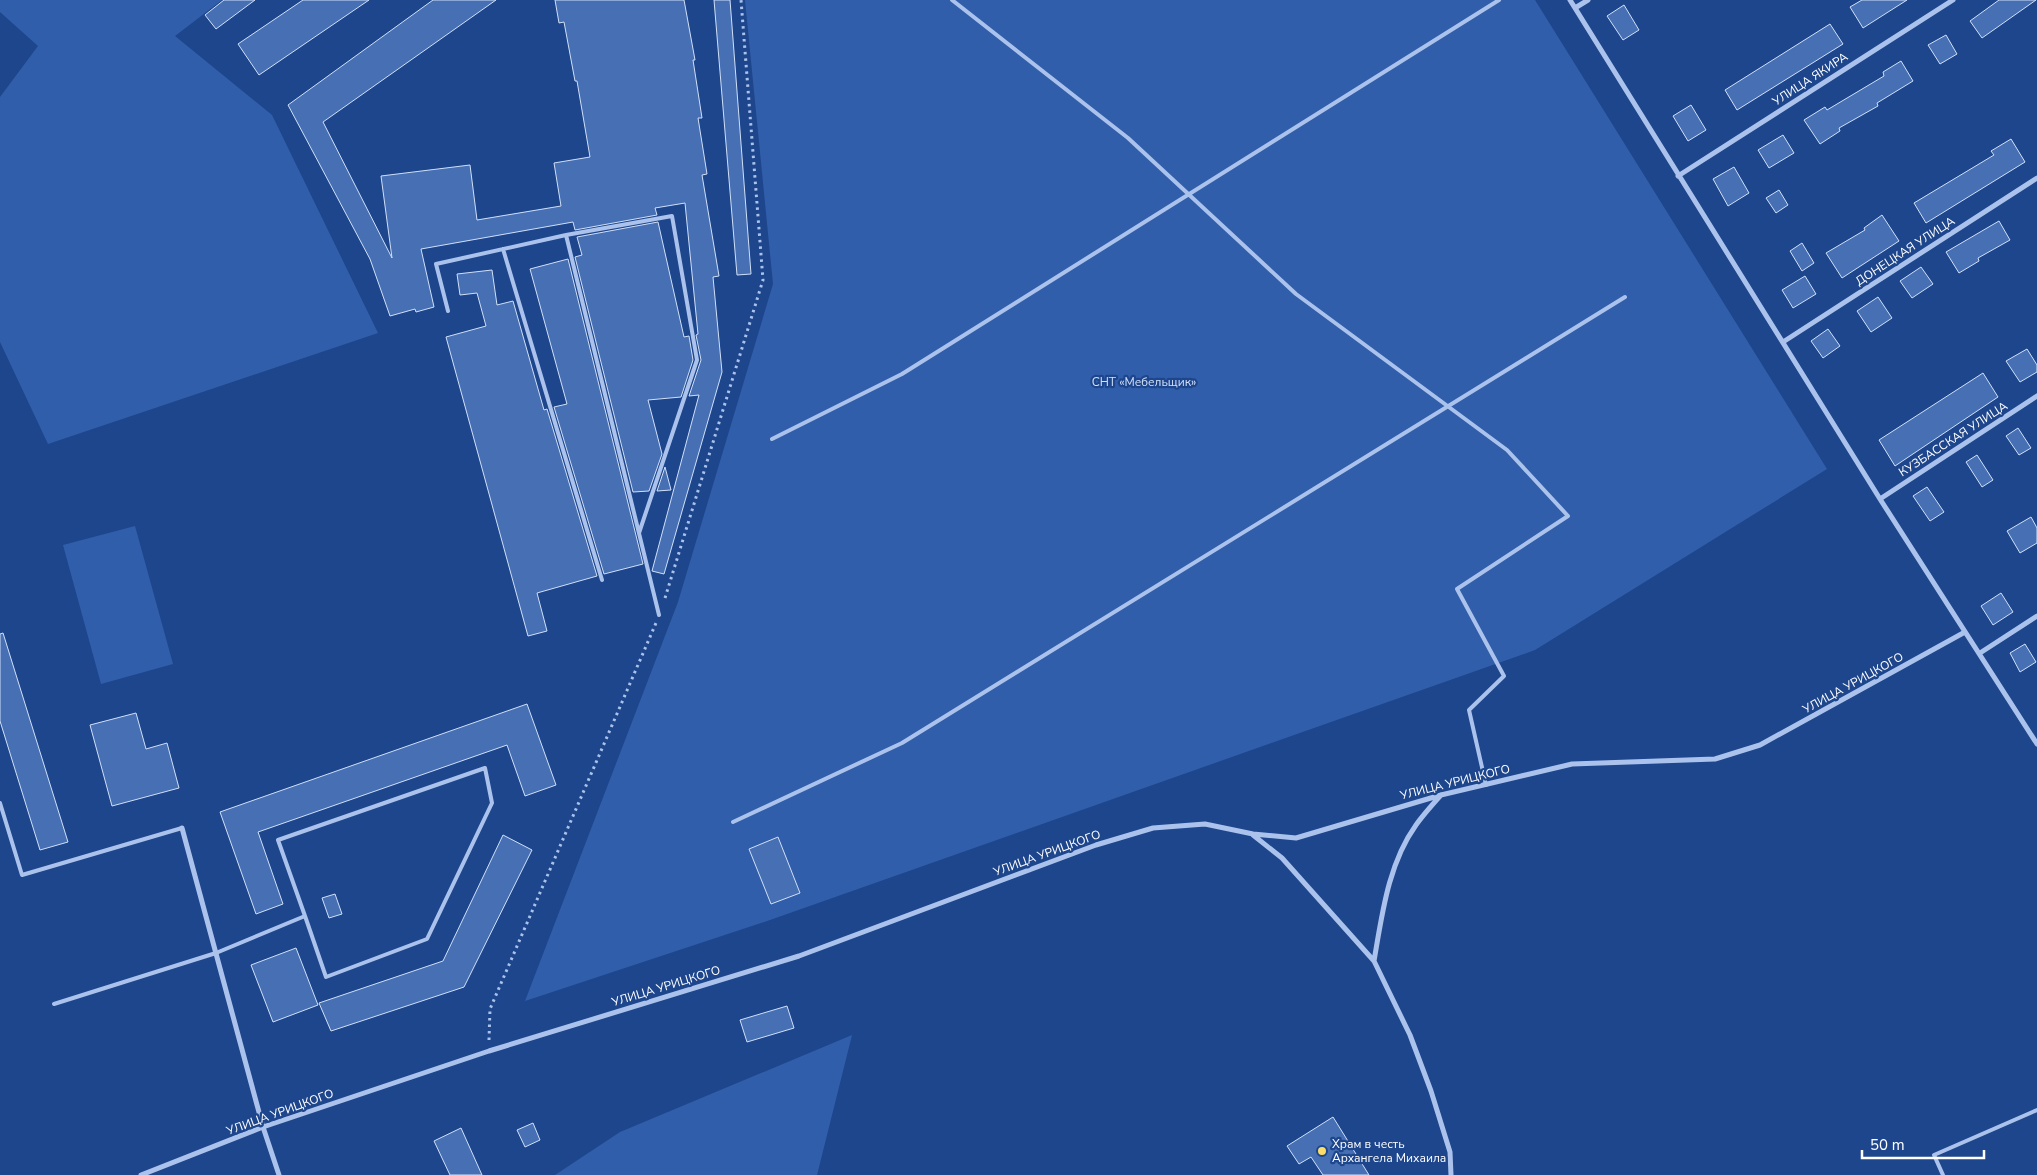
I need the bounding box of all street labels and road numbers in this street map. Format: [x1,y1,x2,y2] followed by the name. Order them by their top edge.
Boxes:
[1768,48,1851,110] street label: УЛИЦА ЯКИРА
[1852,213,1958,289] street label: ДОНЕЦКАЯ УЛИЦА
[1896,398,2011,480] street label: КУЗБАССКАЯ УЛИЦА
[1799,649,1906,718] street label: УЛИЦА УРИЦКОГО
[1397,761,1512,804] street label: УЛИЦА УРИЦКОГО
[990,826,1103,880] street label: УЛИЦА УРИЦКОГО
[609,962,722,1010] street label: УЛИЦА УРИЦКОГО
[223,1085,336,1139] street label: УЛИЦА УРИЦКОГО

